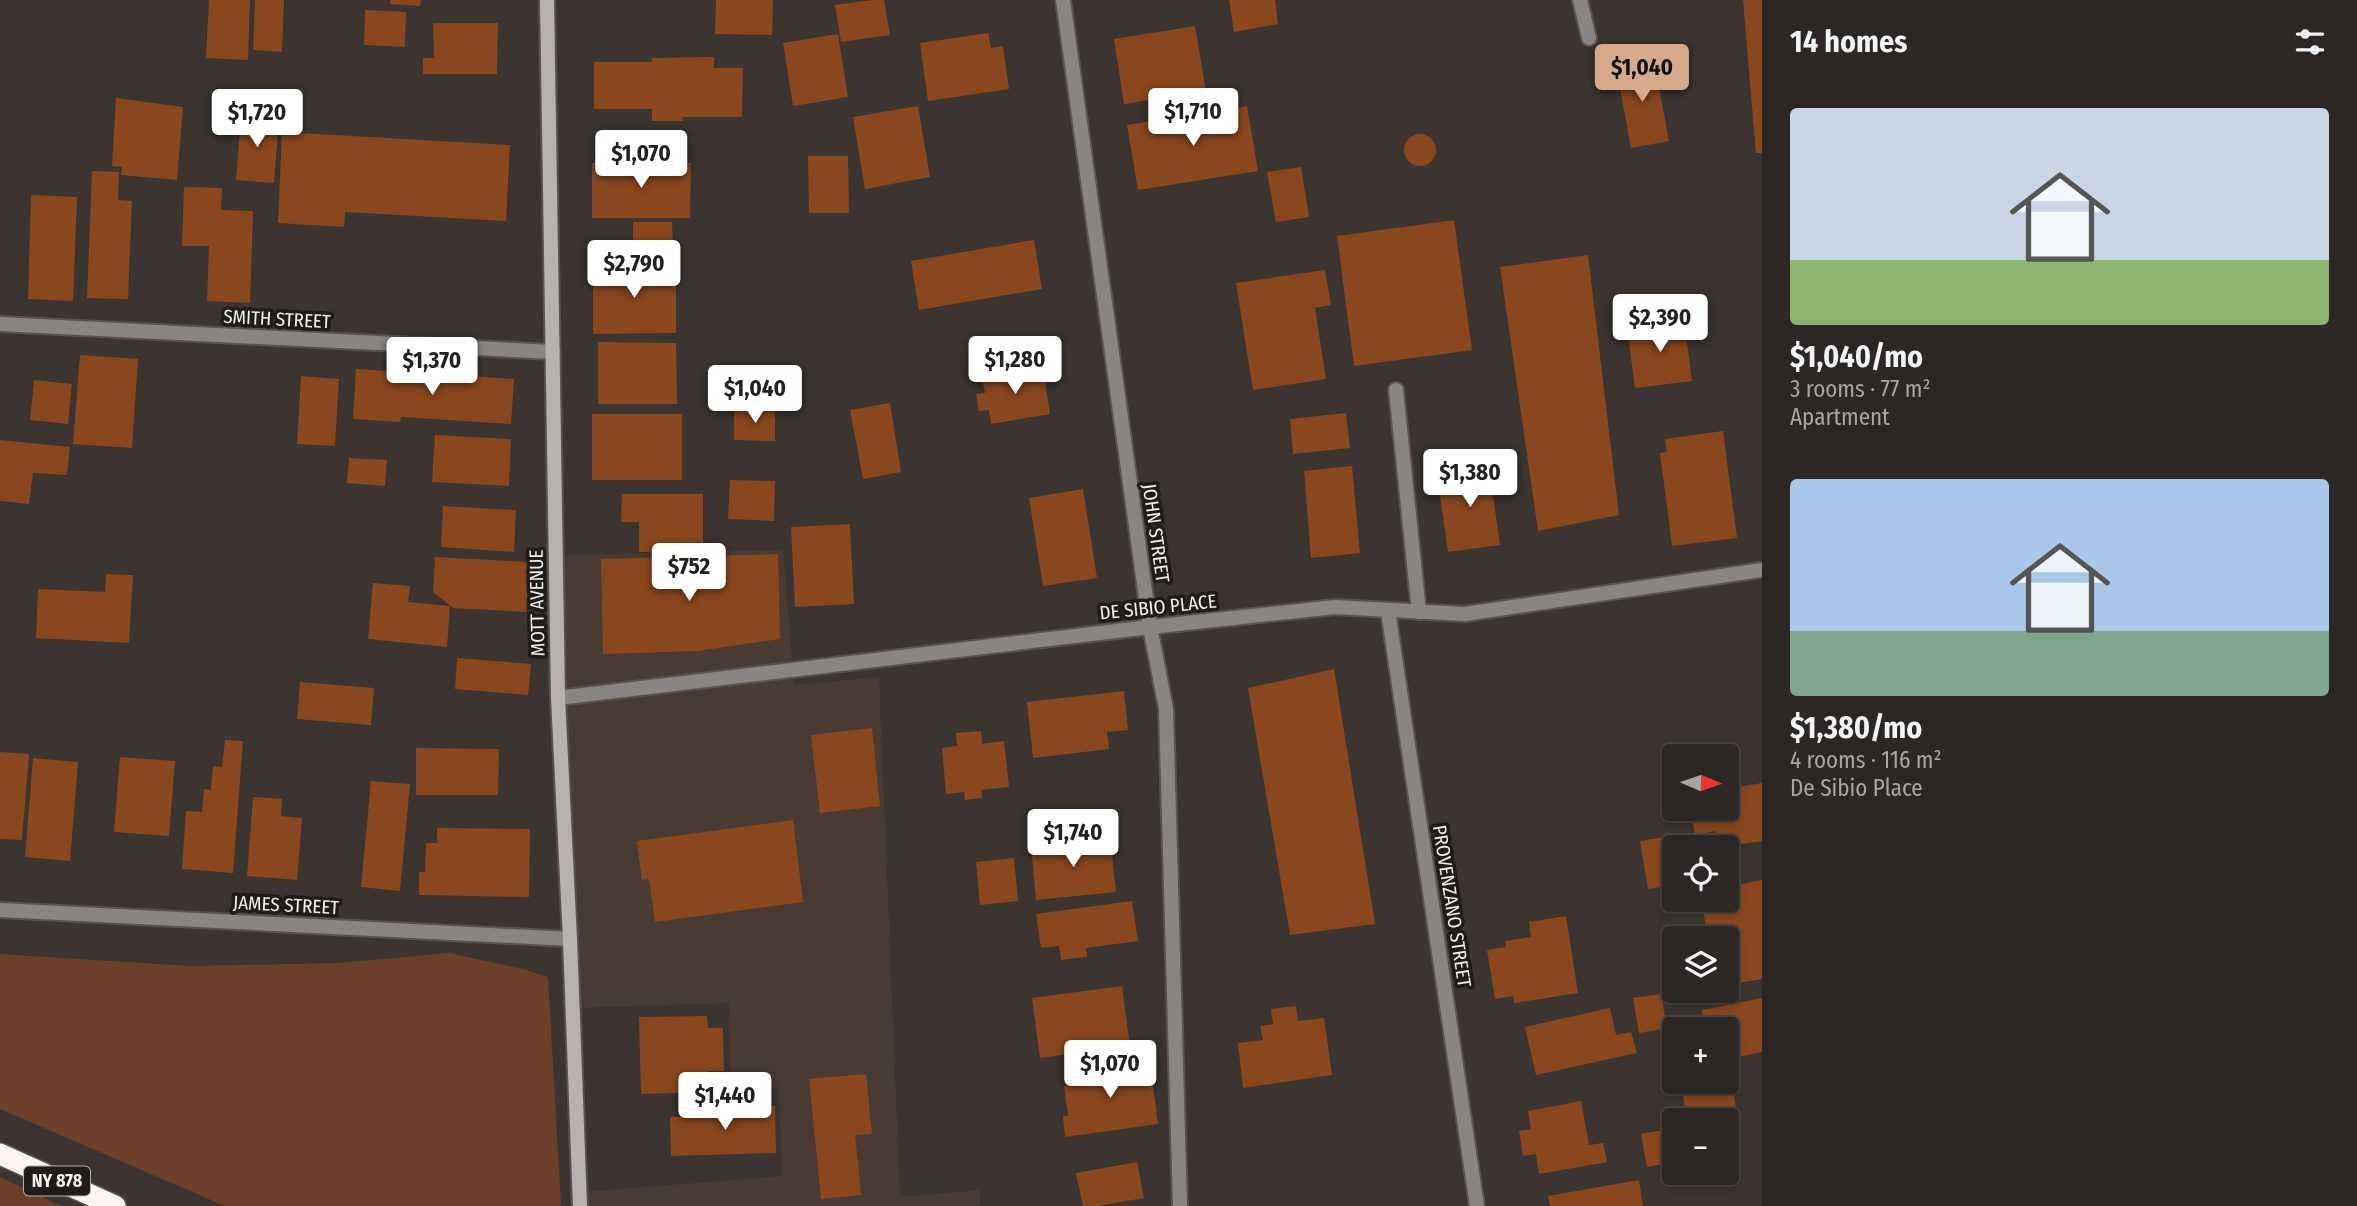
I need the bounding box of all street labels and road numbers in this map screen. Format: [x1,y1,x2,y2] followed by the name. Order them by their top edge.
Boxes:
[223,305,331,333] street label: SMITH STREET
[1138,482,1174,584] street label: JOHN STREET
[525,549,549,656] street label: MOTT AVENUE
[1098,589,1218,625] street label: DE SIBIO PLACE
[1428,823,1476,989] street label: PROVENZANO STREET
[232,891,340,919] street label: JAMES STREET
[24,1166,90,1196] road number: NY 878

